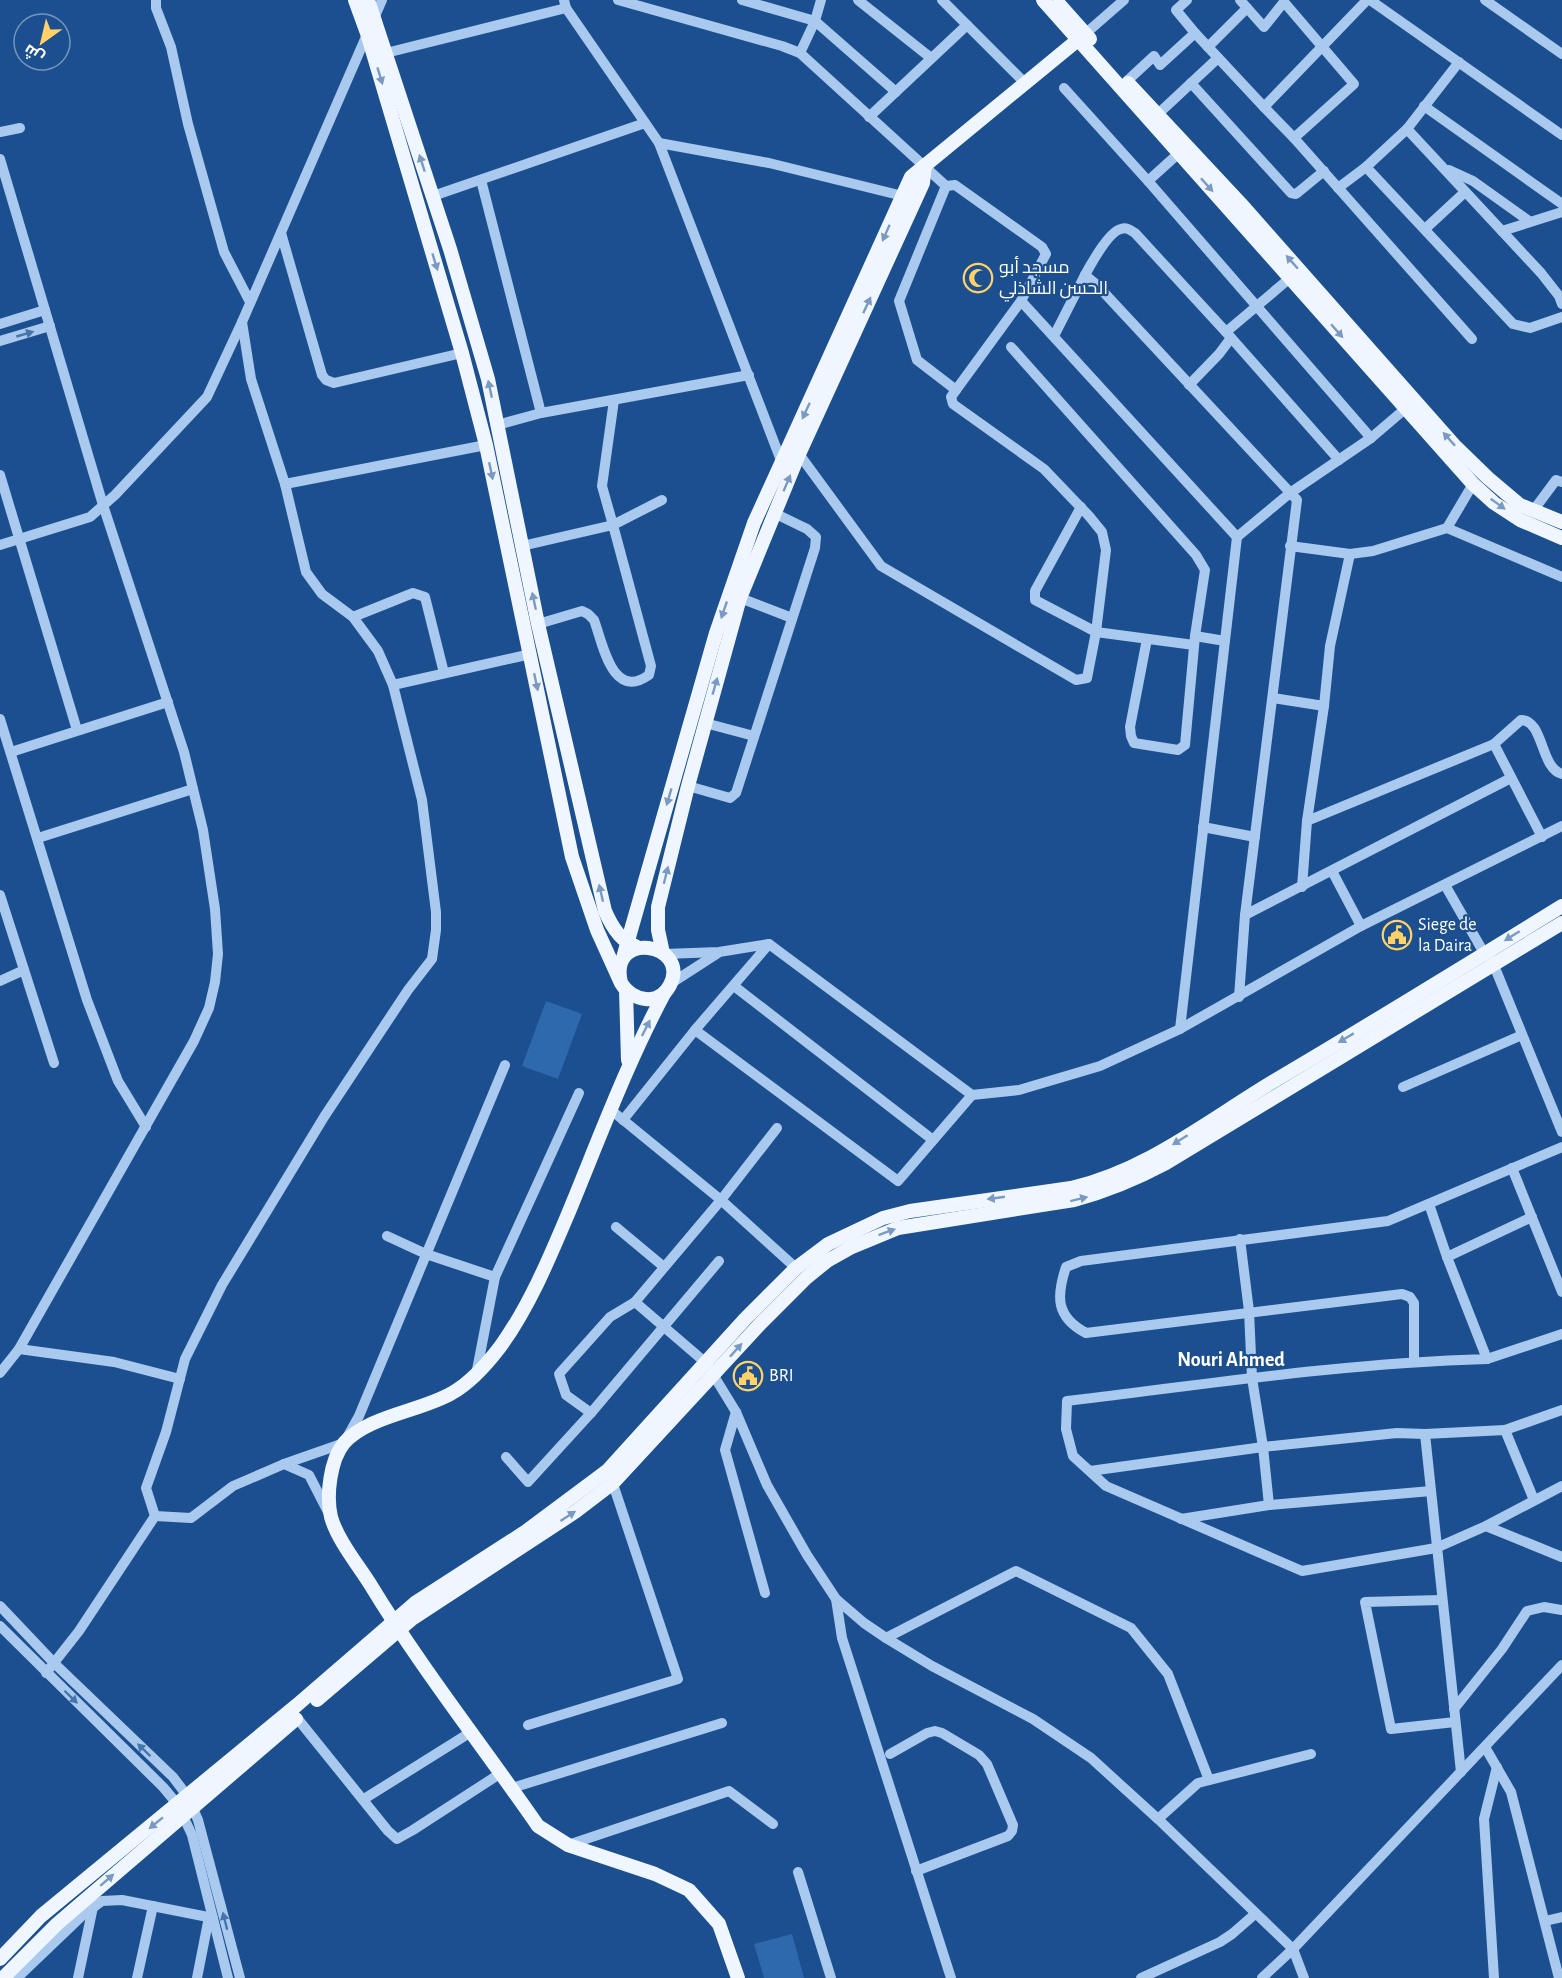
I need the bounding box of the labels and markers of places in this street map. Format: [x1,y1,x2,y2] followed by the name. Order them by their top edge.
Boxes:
[999,256,1108,302] place label: مسجد أبو الحسن الشاذلي
[962,262,994,294] mosque icon: مسجد أبو الحسن الشاذلي
[1418,916,1477,955] place label: Siege de la Daira
[1381,919,1413,951] public building icon: Siege de la Daira
[732,1360,764,1392] public building icon: BRI
[769,1367,793,1385] place label: BRI

